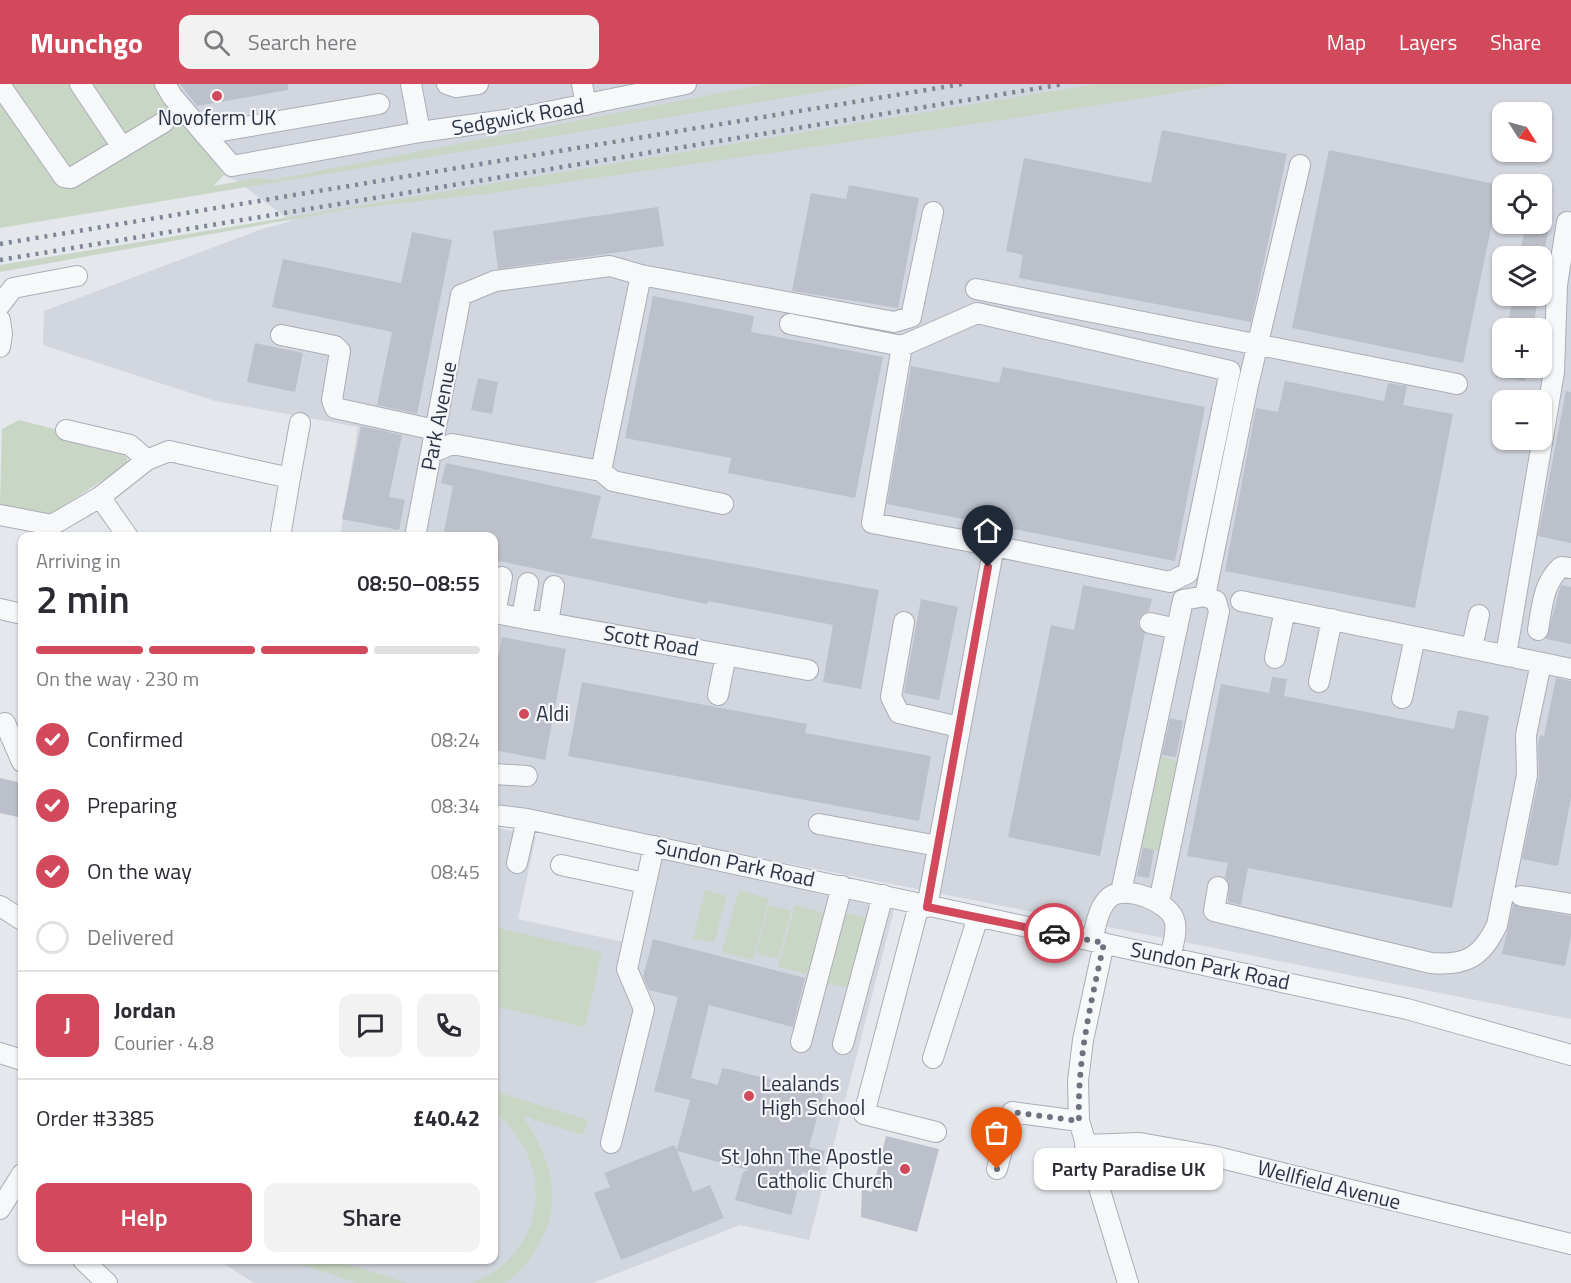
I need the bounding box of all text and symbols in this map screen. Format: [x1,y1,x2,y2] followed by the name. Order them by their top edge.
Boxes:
[179,15,599,69] search box
[30,21,143,64] text: Munchgo
[248,25,357,59] text: Search here
[200,26,233,59] icon: search
[1327,26,1366,58] text: Map
[1399,26,1457,58] text: Layers
[1490,26,1541,58] text: Share
[210,89,224,103] marker: Novoferm UK
[449,89,586,143] street label: Sedgwick Road
[158,101,276,133] place label: Novoferm UK
[1492,102,1552,162] north arrow
[1492,102,1552,450] map controls
[1492,174,1552,234] button: locate
[1492,246,1552,306] button: layers
[1492,318,1552,378] button: +
[412,359,464,473] street label: Park Avenue
[1492,390,1552,450] button: −
[962,505,1013,567] pin
[971,514,1004,547] icon: home
[36,545,121,576] text: Arriving in
[357,566,480,600] text: 08:50–08:55
[36,569,130,628] text: 2 min
[601,616,701,664] street label: Scott Road
[36,663,199,694] text: On the way · 230 m
[536,697,569,729] place label: Aldi
[517,707,531,721] marker: Aldi
[87,722,183,756] text: Confirmed
[36,723,69,756] icon: check
[431,724,480,755] text: 08:24
[87,788,177,822] text: Preparing
[36,789,69,822] icon: check
[431,790,480,821] text: 08:34
[653,830,818,895] street label: Sundon Park Road
[87,854,192,888] text: On the way
[36,855,69,888] icon: check
[431,856,480,887] text: 08:45
[1024,903,1084,963] courier
[1038,917,1071,950] icon: car
[87,920,174,954] text: Delivered
[1128,933,1293,998] street label: Sundon Park Road
[114,993,176,1027] text: Jordan
[339,994,402,1057] button: chat
[417,994,480,1057] button: phone
[64,1008,71,1042] text: J
[114,1027,214,1058] text: Courier · 4.8
[761,1067,865,1123] place label: Lealands High School
[742,1089,756,1103] marker: Lealands High School
[36,1101,155,1135] text: Order #3385
[413,1101,480,1135] text: £40.42
[971,1107,1022,1169] pin
[980,1116,1013,1149] icon: bag
[721,1140,893,1196] place label: St John The Apostle Catholic Church
[1033,1148,1222,1190] callout: Party Paradise UK
[1254,1151,1404,1217] street label: Wellfield Avenue
[1052,1153,1205,1184] text: Party Paradise UK
[898,1162,912,1176] marker: St John The Apostle Catholic Church
[36,1183,252,1252] button: Help
[264,1183,480,1252] button: Share

